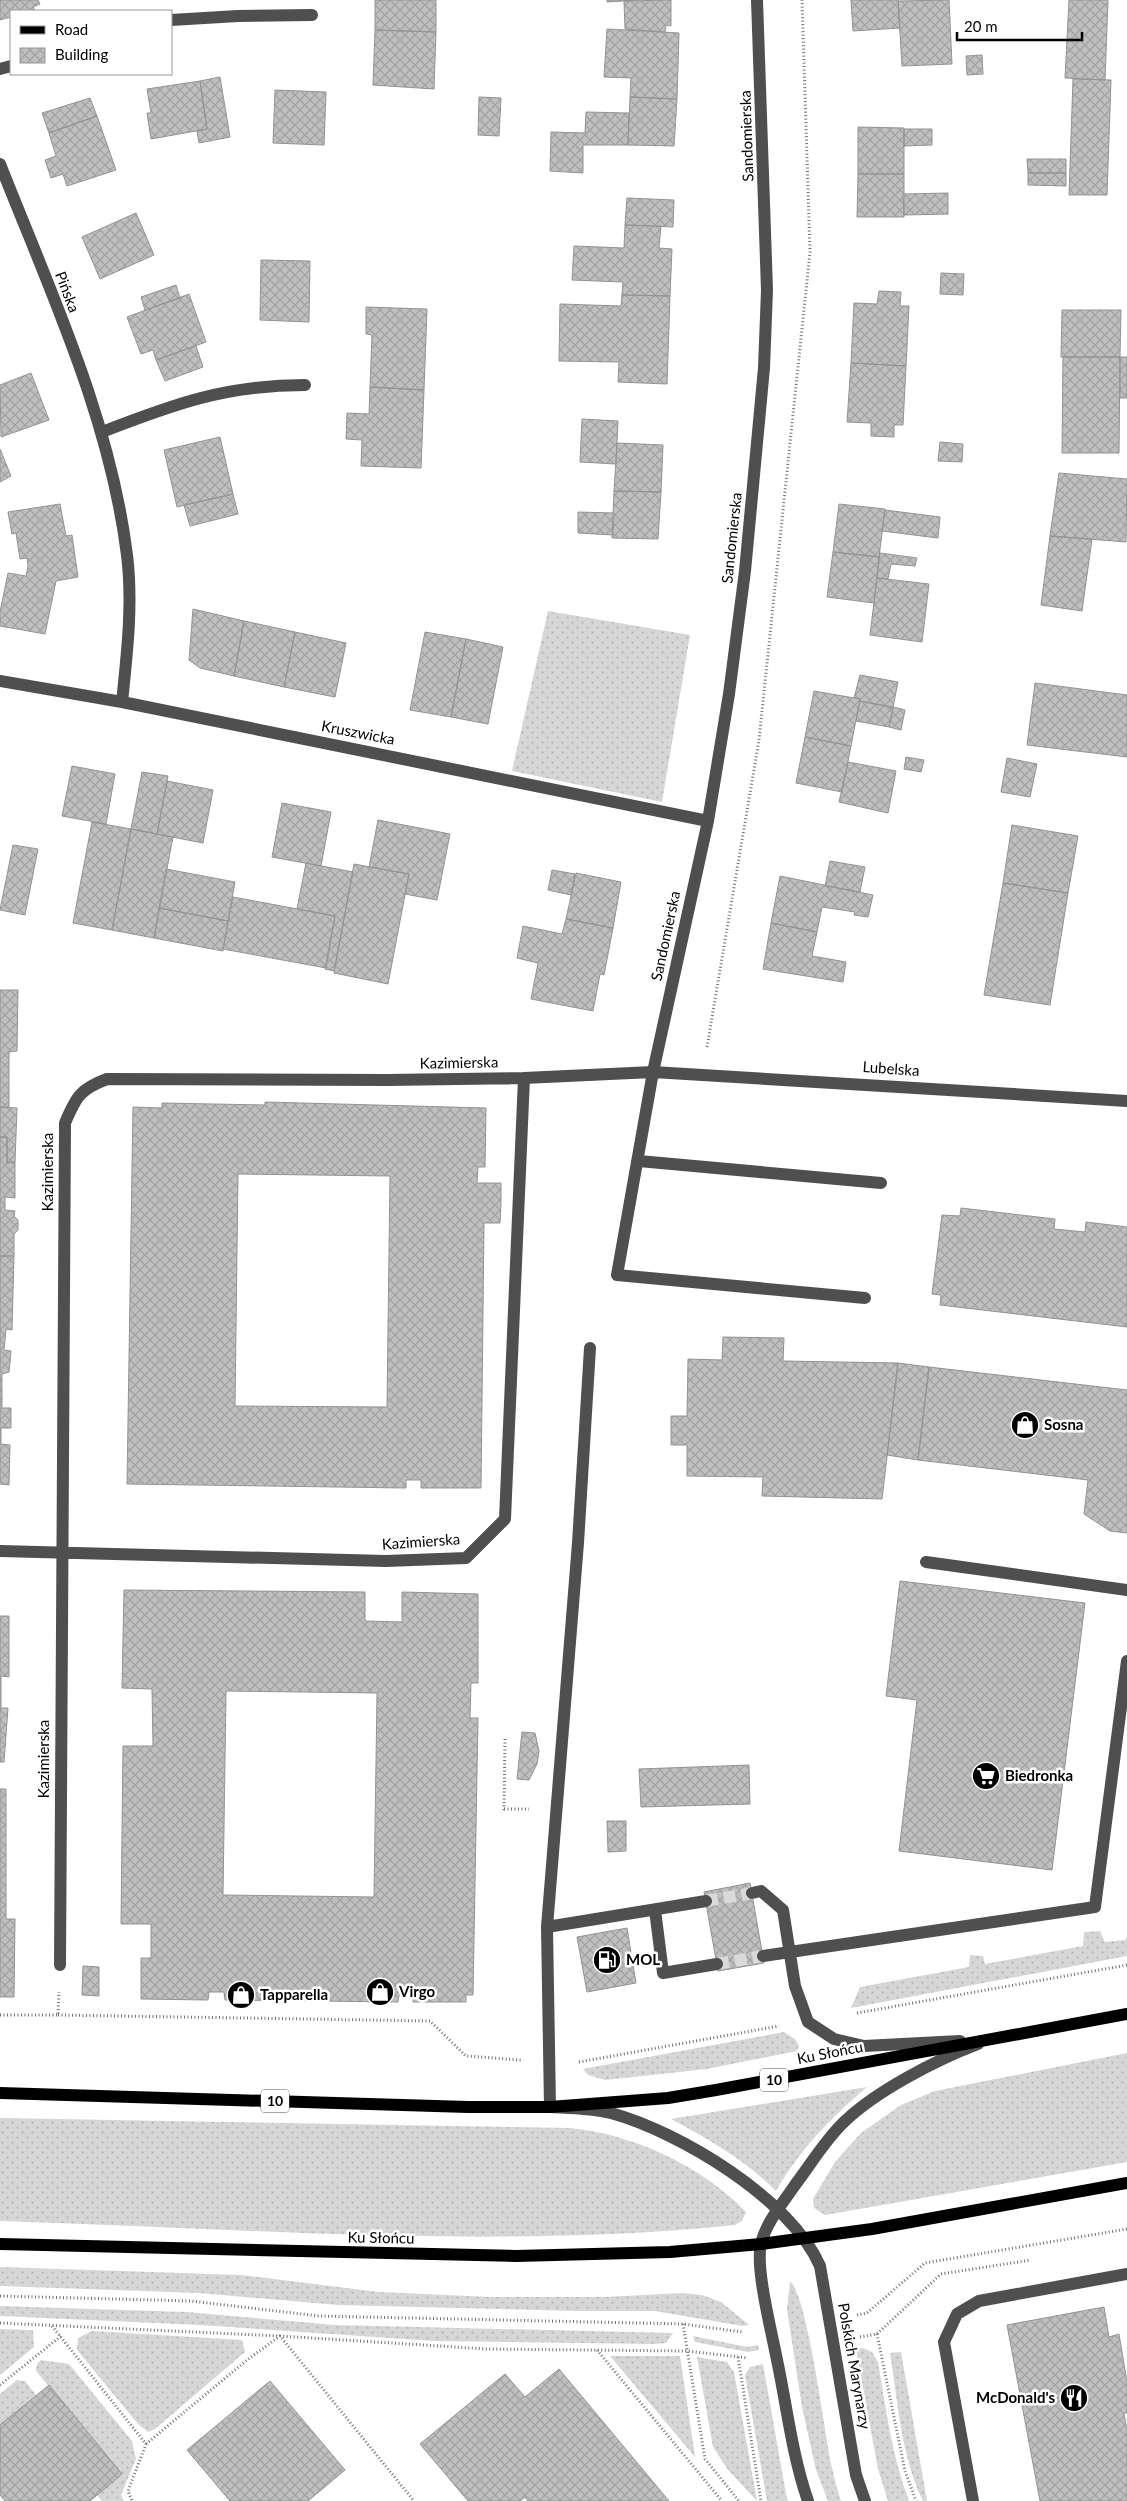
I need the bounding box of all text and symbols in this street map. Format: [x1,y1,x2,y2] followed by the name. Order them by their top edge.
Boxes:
[10,10,172,75] legend
[957,10,1082,42] scale bar
[964,17,998,35] text: 20 m
[55,20,88,38] text: Road
[55,45,108,63] text: Building
[735,90,757,182] street label: Sandomierska
[52,269,84,315] street label: Pińska
[717,491,745,584] street label: Sandomierska
[320,716,397,748] street label: Kruszwicka
[647,889,683,982] street label: Sandomierska
[420,1052,498,1072] street label: Kazimierska
[862,1057,920,1079] street label: Lubelska
[38,1133,56,1211] street label: Kazimierska
[1010,1410,1040,1440] shop icon: Sosna
[1044,1415,1084,1433] place label: Sosna
[381,1529,461,1553] street label: Kazimierska
[34,1720,52,1798] street label: Kazimierska
[971,1761,1001,1791] supermarket icon: Biedronka
[1005,1766,1073,1784] place label: Biedronka
[592,1945,622,1975] fuel station icon: MOL
[626,1950,660,1968] place label: MOL
[365,1977,395,2007] shop icon: Virgo
[226,1980,256,2010] shop icon: Tapparella
[398,1982,436,2000] place label: Virgo
[260,1985,328,2003] place label: Tapparella
[795,2037,864,2067] street label: Ku Słońcu
[760,2068,788,2092] road number: 10
[261,2090,289,2112] road number: 10
[347,2227,415,2247] street label: Ku Słońcu
[835,2301,875,2431] street label: Polskich Marynarzy
[1059,2383,1089,2413] restaurant icon: McDonald's
[976,2388,1055,2406] place label: McDonald's

